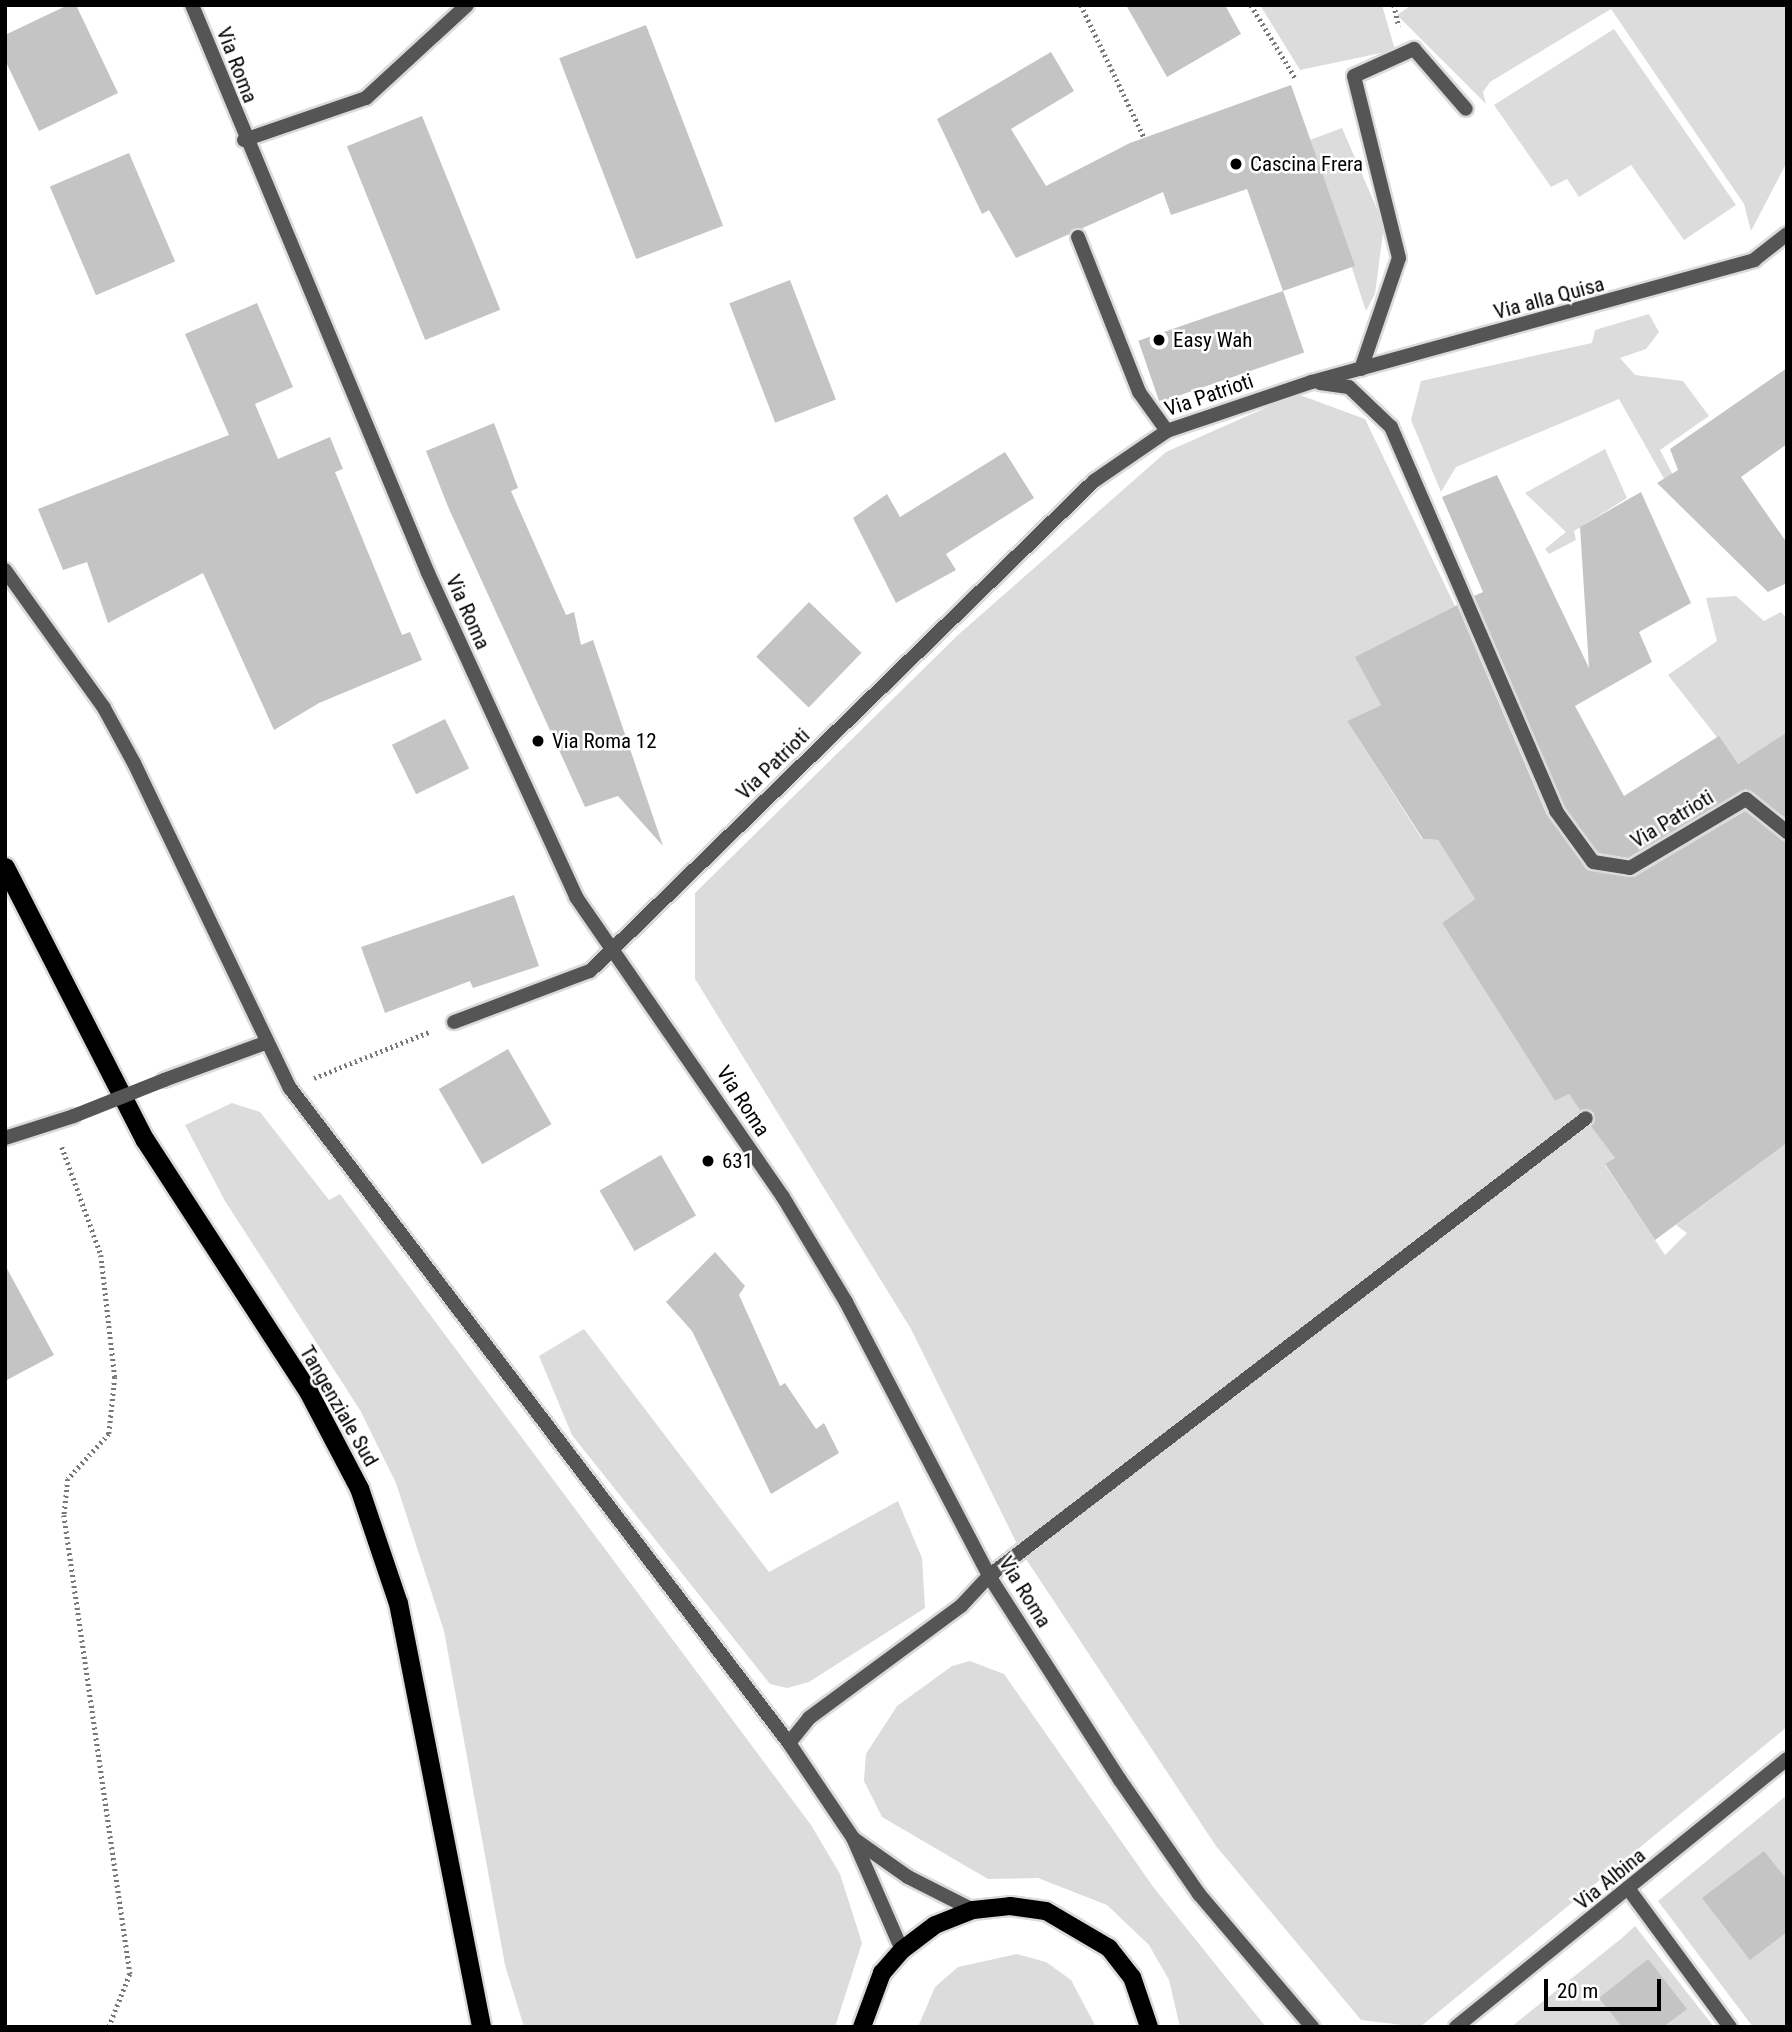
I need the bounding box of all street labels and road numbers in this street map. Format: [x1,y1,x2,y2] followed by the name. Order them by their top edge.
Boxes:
[211,24,263,106] street label: Via Roma
[1491,271,1607,325] street label: Via alla Quisa
[1161,368,1257,422] street label: Via Patrioti
[440,571,496,653] street label: Via Roma
[731,723,815,805] street label: Via Patrioti
[1626,784,1718,854] street label: Via Patrioti
[711,1061,775,1141] street label: Via Roma
[294,1341,384,1471] street label: Tangenziale Sud
[993,1552,1057,1632] street label: Via Roma
[1570,1843,1650,1915] street label: Via Albina

